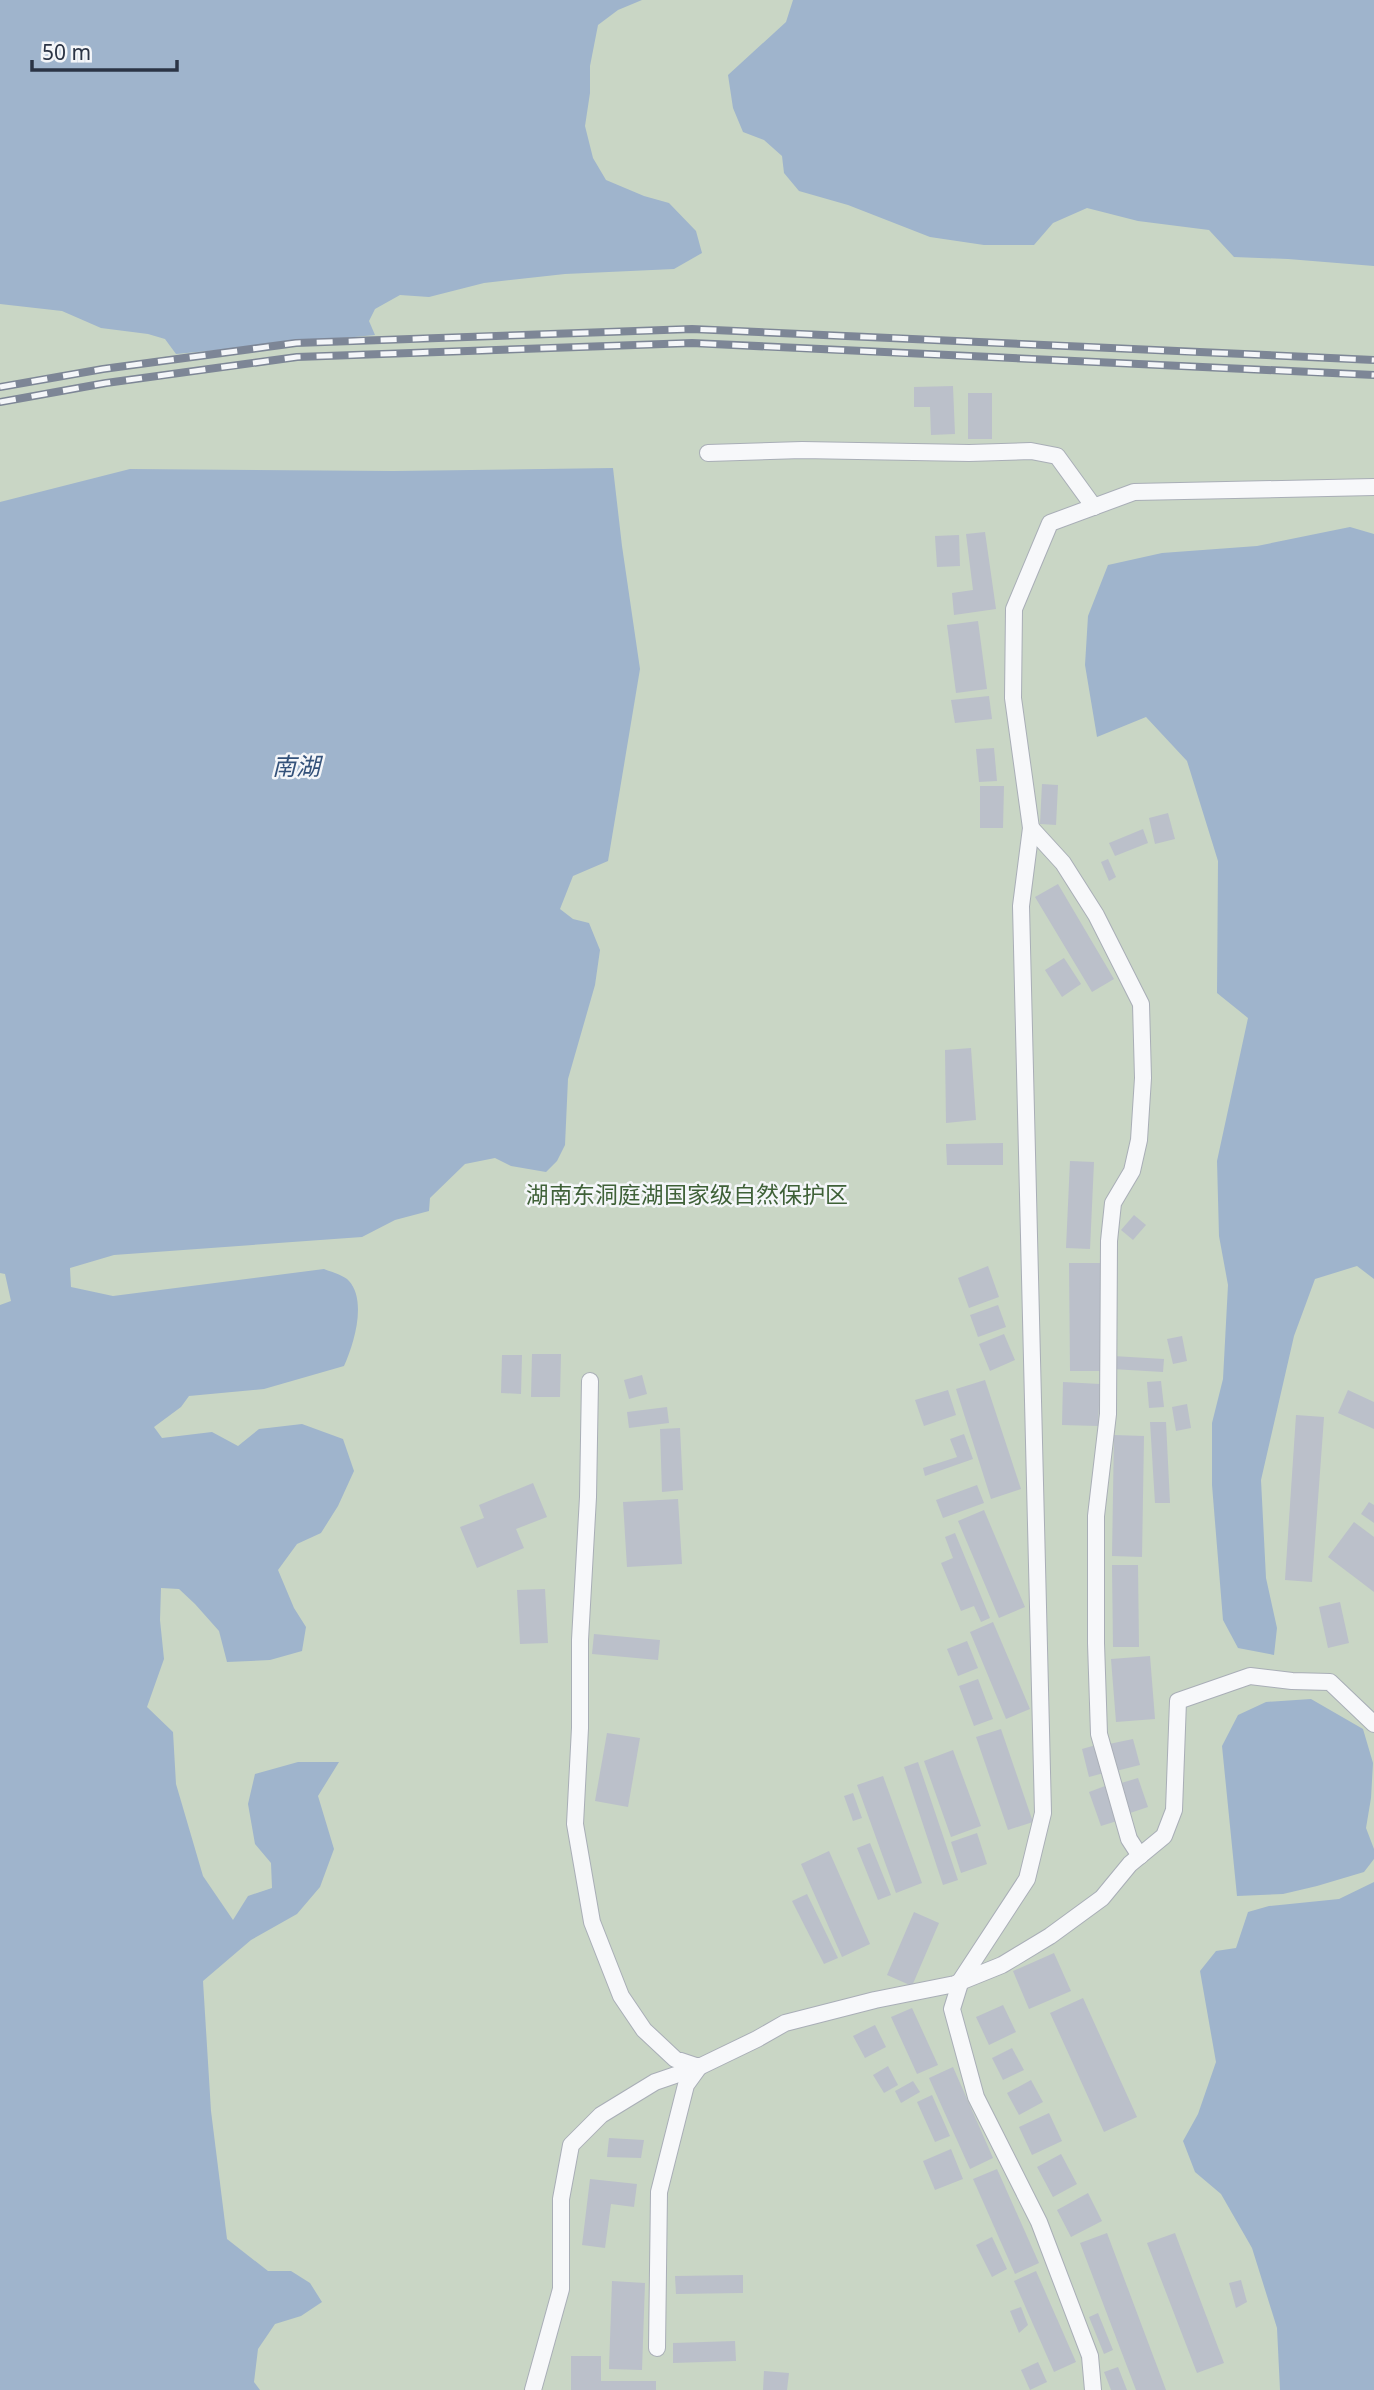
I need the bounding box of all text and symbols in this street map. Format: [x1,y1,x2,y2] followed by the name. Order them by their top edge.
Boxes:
[32,28,177,72] scale bar
[42,38,91,66] text: 50 m
[272,749,324,782] water label: 南湖
[526,1178,848,1210] park label: 湖南东洞庭湖国家级自然保护区

